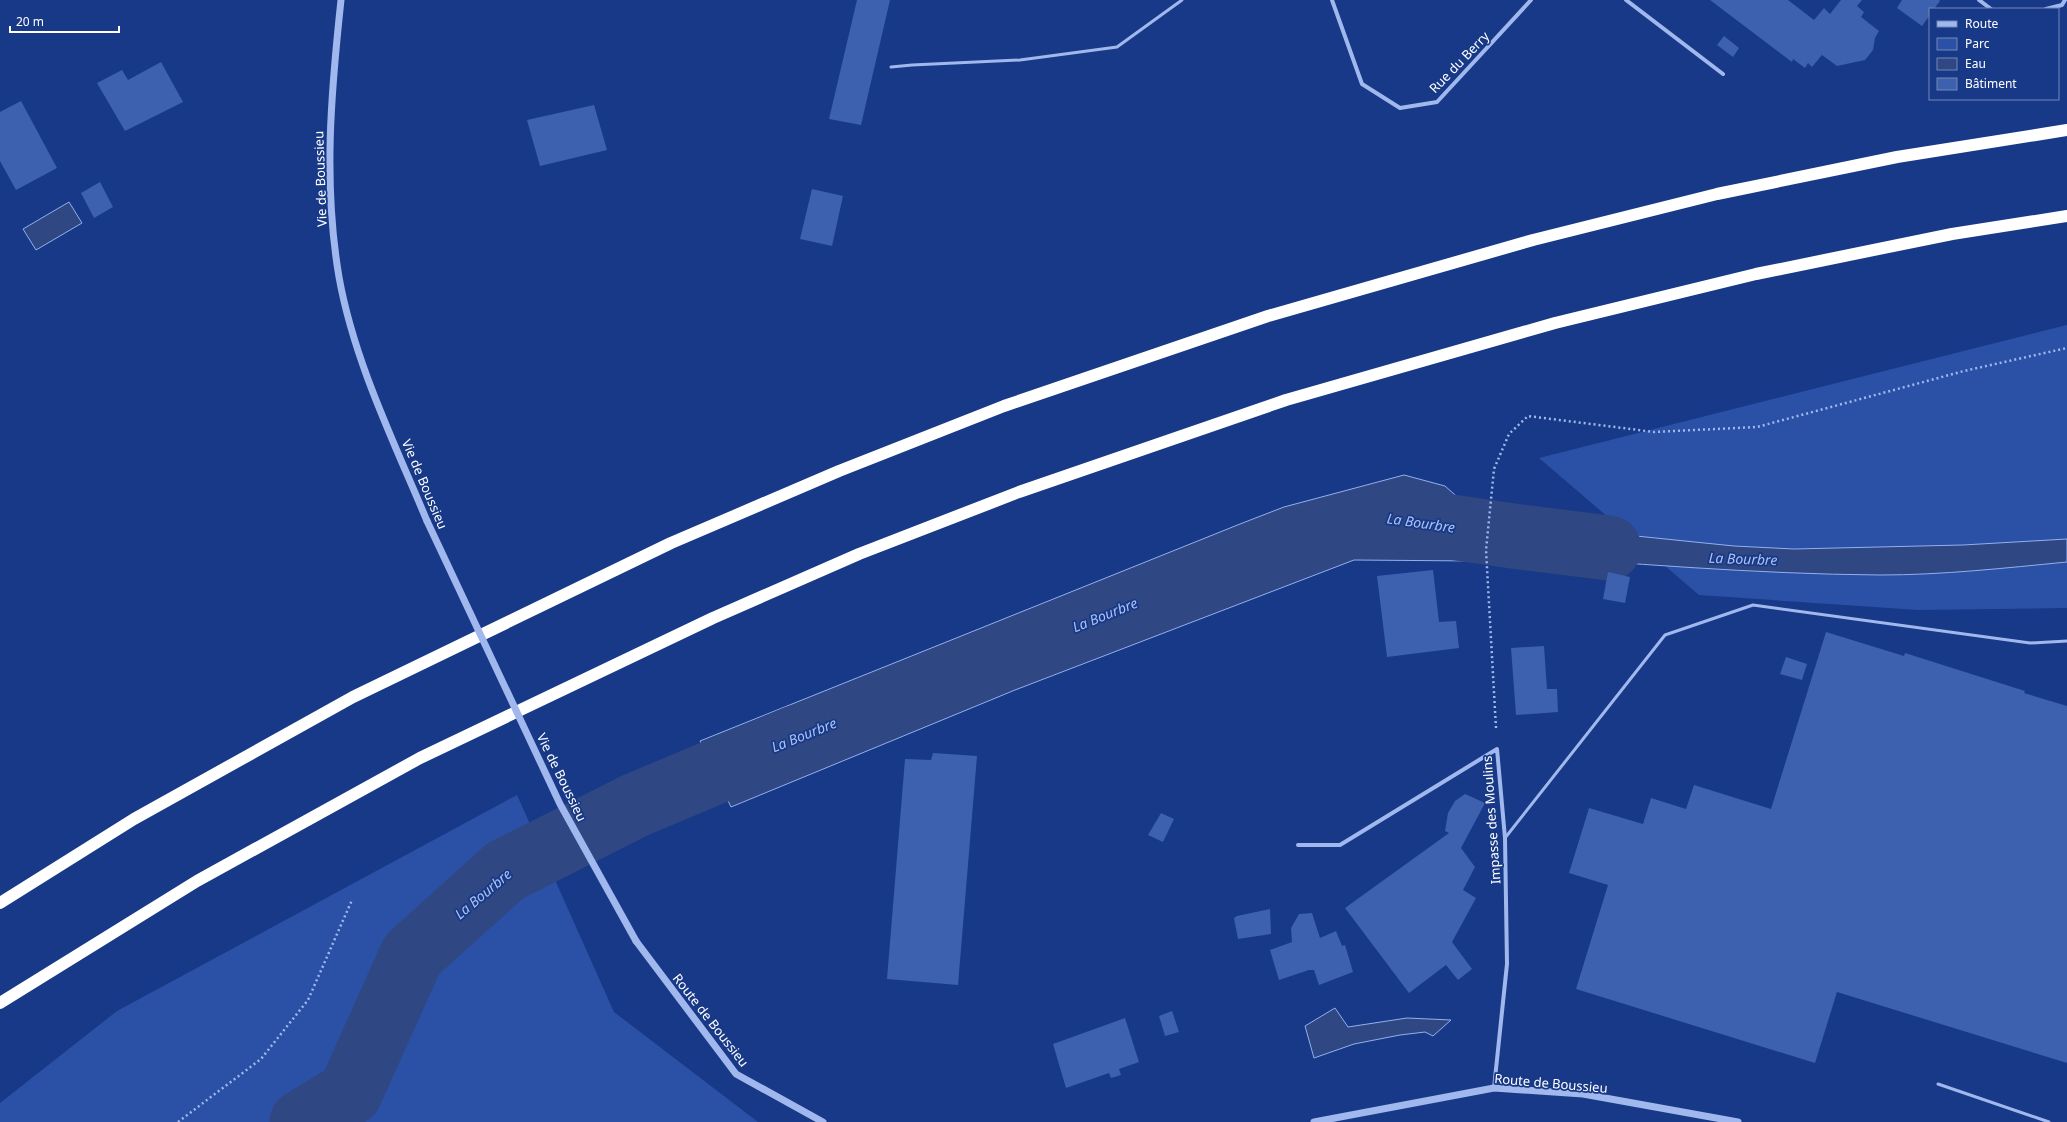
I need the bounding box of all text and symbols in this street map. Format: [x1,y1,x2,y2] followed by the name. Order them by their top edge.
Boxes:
[10,8,119,34] scale bar
[1929,8,2059,100] legend
[16,13,44,30] text: 20 m
[1965,15,1998,32] text: Route
[1425,27,1493,97] street label: Rue du Berry
[1965,35,1990,52] text: Parc
[1965,55,1986,72] text: Eau
[1965,75,2017,92] text: Bâtiment
[309,131,331,227] street label: Vie de Boussieu
[398,436,452,532] street label: Vie de Boussieu
[1386,508,1456,537] water label: La Bourbre
[1708,548,1778,569] water label: La Bourbre
[1069,593,1140,636] water label: La Bourbre
[768,713,839,756] water label: La Bourbre
[533,730,591,824] street label: Vie de Boussieu
[1478,755,1504,885] street label: Impasse des Moulins
[450,864,515,923] water label: La Bourbre
[669,970,753,1070] street label: Route de Boussieu
[1494,1069,1608,1097] street label: Route de Boussieu

